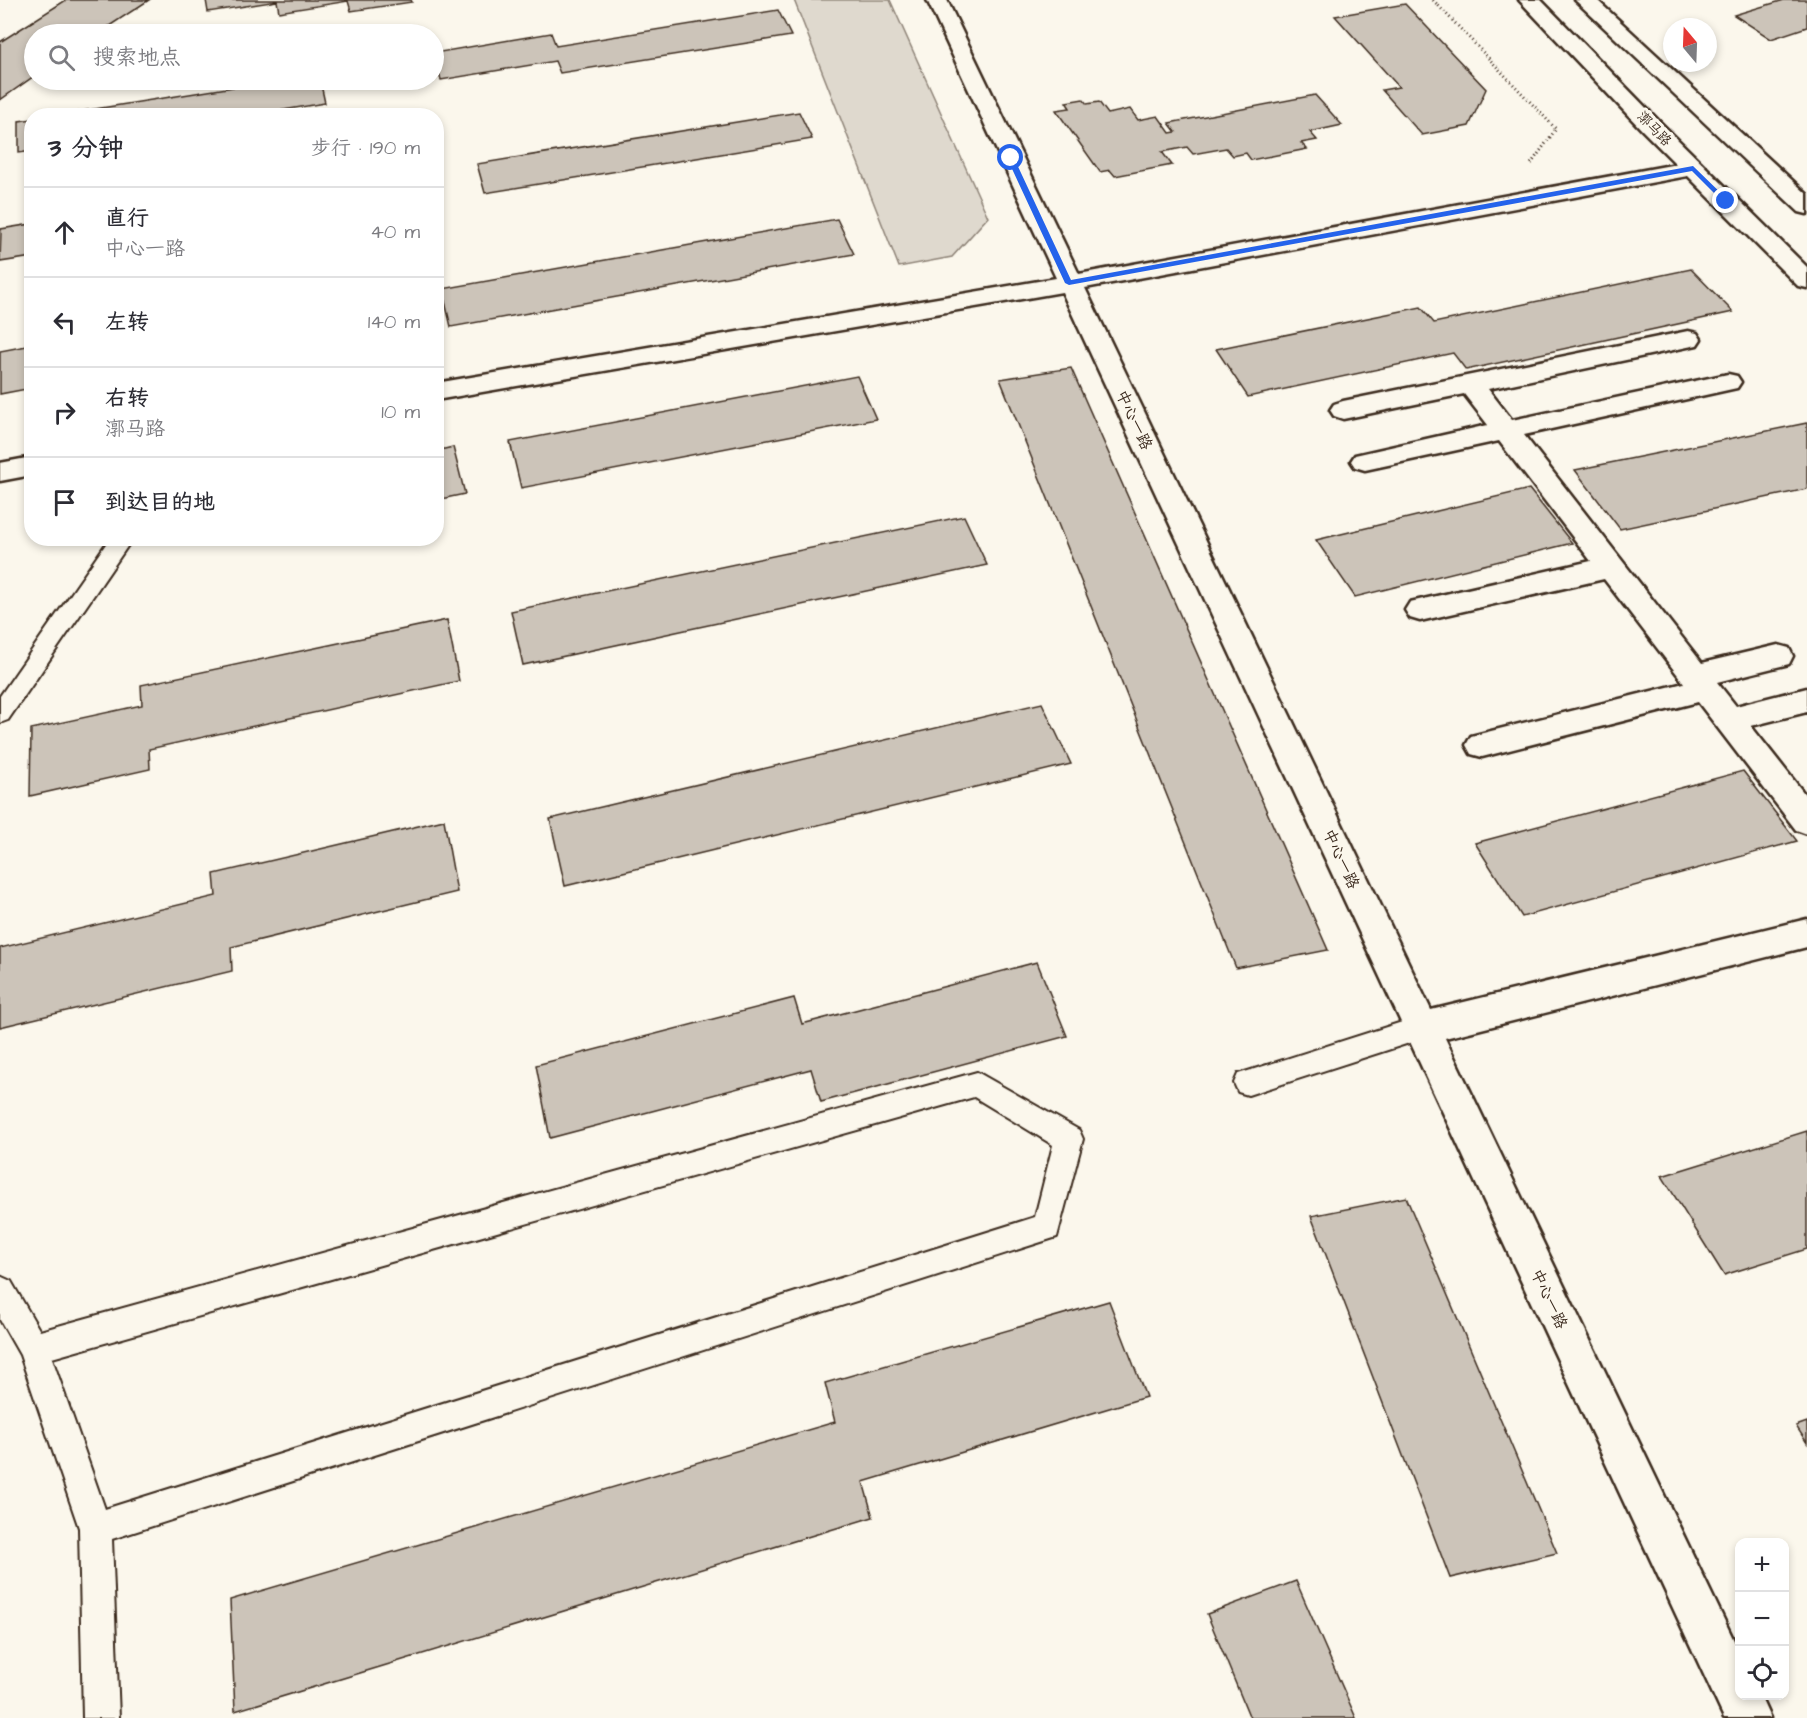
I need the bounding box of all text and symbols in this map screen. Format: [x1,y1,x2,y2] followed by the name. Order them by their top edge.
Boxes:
[1663,18,1717,72] north arrow
[24,24,444,90] search box
[45,41,78,74] icon: search
[93,42,181,73] text: 搜索地点
[1632,107,1676,151] street label: 漷马路
[48,130,124,166] text: 3 分钟
[311,134,420,162] text: 步行 · 190 m
[997,144,1023,170] route start
[1712,187,1738,213] route end
[105,203,149,234] text: 直行
[48,216,81,249] icon: ahead
[370,218,420,246] text: 40 m
[105,235,185,263] text: 中心一路
[48,306,81,339] icon: left
[105,307,149,338] text: 左转
[368,308,420,336] text: 140 m
[105,383,149,414] text: 右转
[1111,386,1157,454] street label: 中心一路
[48,396,81,429] icon: right
[381,398,420,426] text: 10 m
[105,415,165,443] text: 漷马路
[48,486,81,519] icon: arrive
[105,487,215,518] text: 到达目的地
[1318,825,1364,893] street label: 中心一路
[1526,1265,1572,1333] street label: 中心一路
[1735,1538,1789,1700] map controls
[1735,1538,1789,1592] button: +
[1735,1592,1789,1646] button: −
[1735,1646,1789,1700] button: locate

